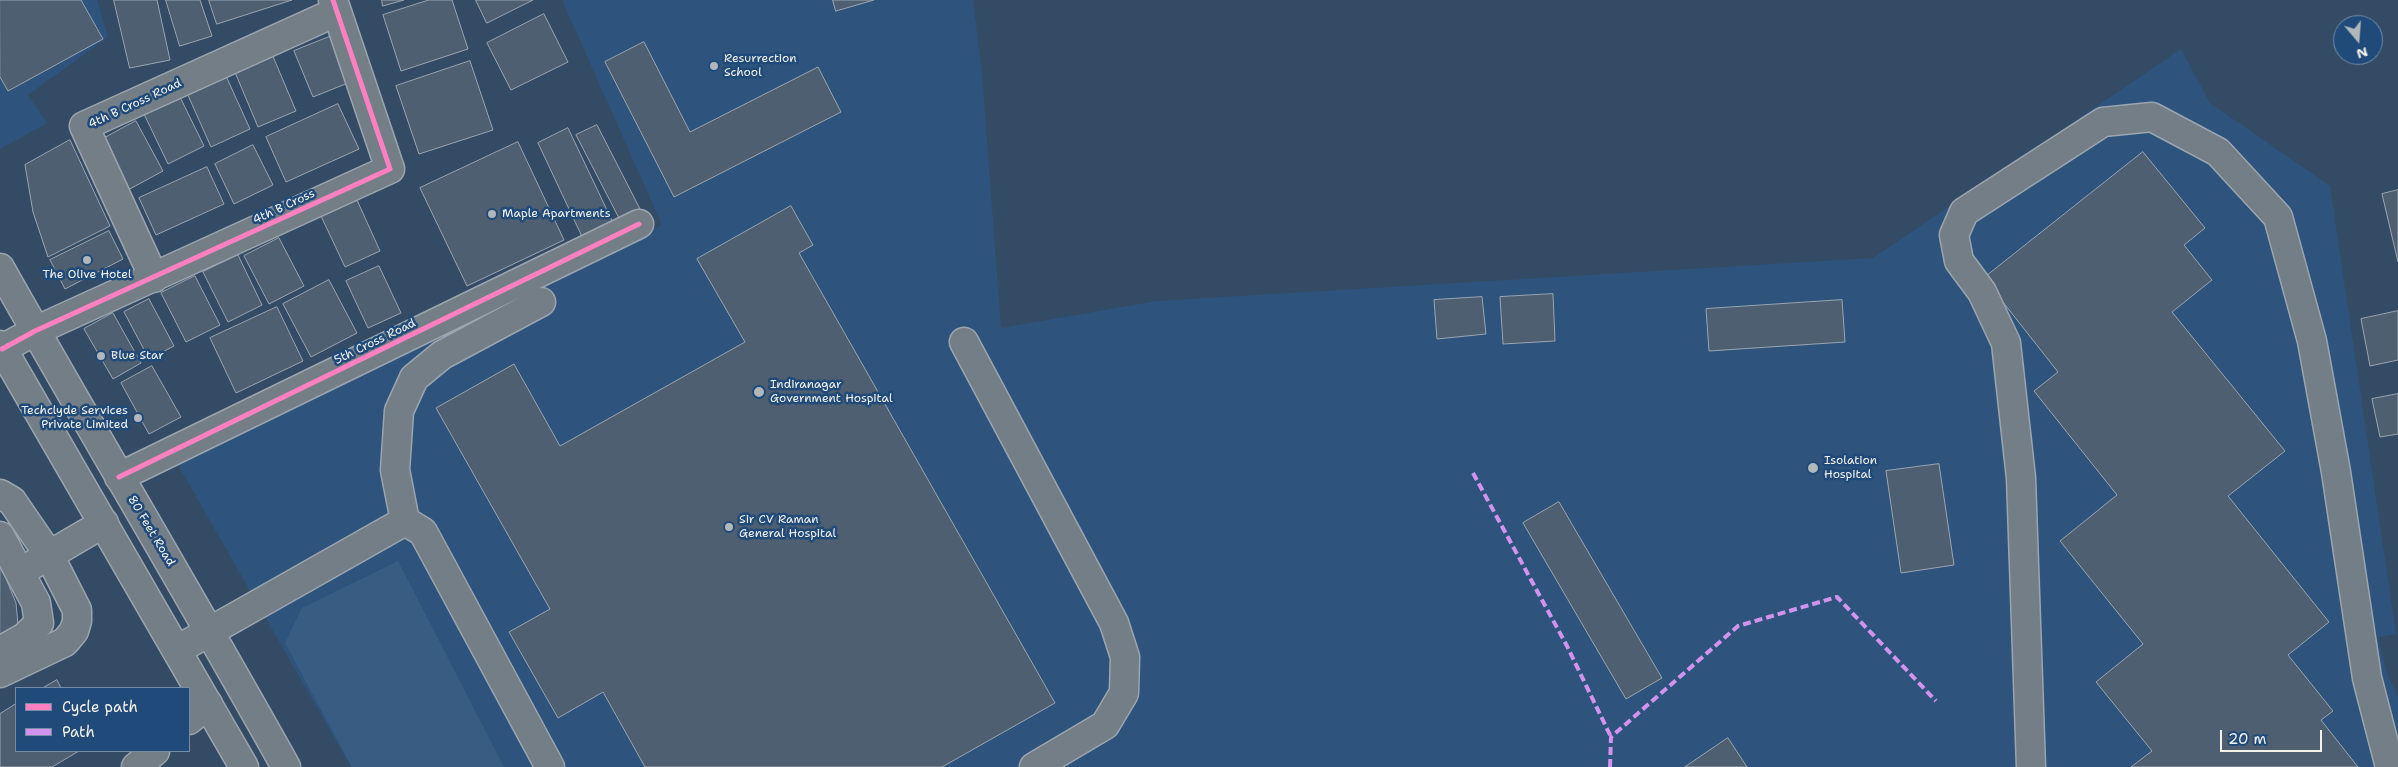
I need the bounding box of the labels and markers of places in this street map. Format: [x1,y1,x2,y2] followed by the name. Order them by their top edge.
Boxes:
[724,52,797,80] place label: Resurrection School
[708,60,720,72] marker: Resurrection School
[502,207,611,221] place label: Maple Apartments
[486,208,498,220] marker: Maple Apartments
[81,254,93,266] marker: The Olive Hotel
[43,268,131,282] place label: The Olive Hotel
[111,349,164,363] place label: Blue Star
[95,350,107,362] marker: Blue Star
[770,378,893,406] place label: Indiranagar Government Hospital
[752,385,766,399] marker: Indiranagar Government Hospital
[21,404,128,432] place label: Techclyde Services Private Limited
[132,412,144,424] marker: Techclyde Services Private Limited
[1824,454,1877,482] place label: Isolation Hospital
[1806,461,1820,475] marker: Isolation Hospital
[739,513,836,541] place label: Sir CV Raman General Hospital
[723,521,735,533] marker: Sir CV Raman General Hospital

